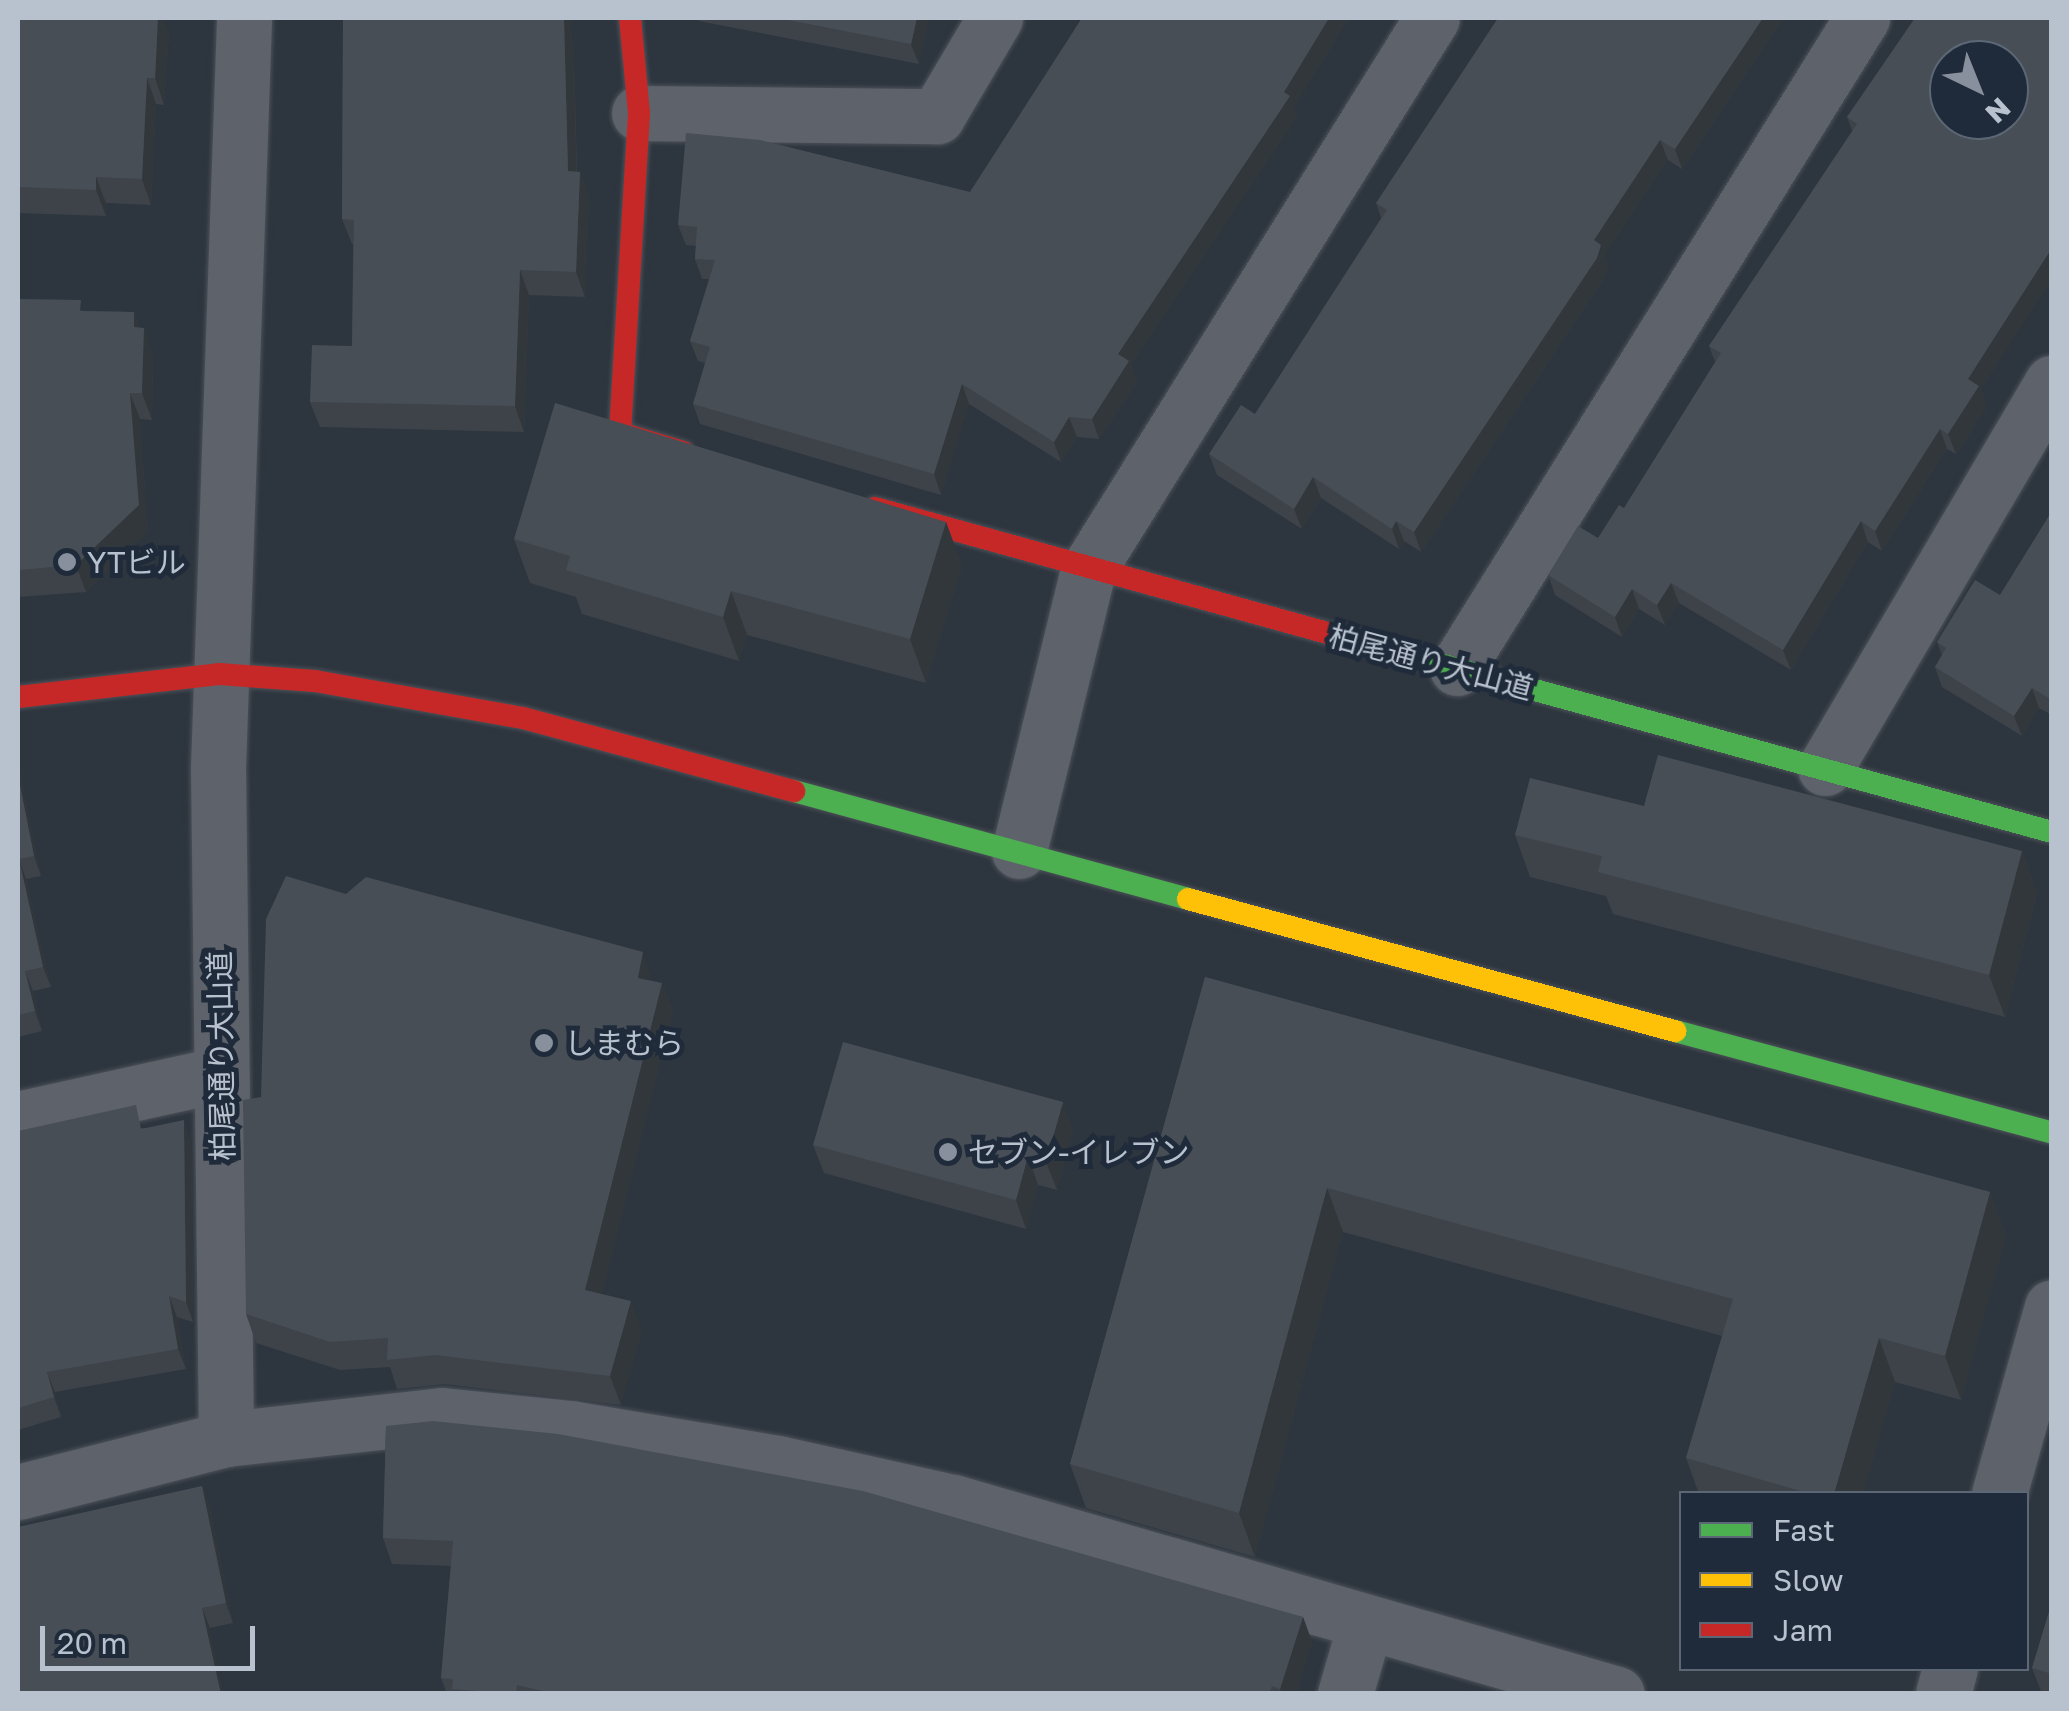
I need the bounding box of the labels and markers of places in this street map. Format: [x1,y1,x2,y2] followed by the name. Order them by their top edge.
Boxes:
[87,544,186,580] place label: YTビル
[56,551,78,573] marker: YTビル
[564,1025,684,1061] place label: しまむら
[533,1032,555,1054] marker: しまむら
[968,1134,1189,1170] place label: セブン-イレブン
[937,1141,959,1163] marker: セブン-イレブン

